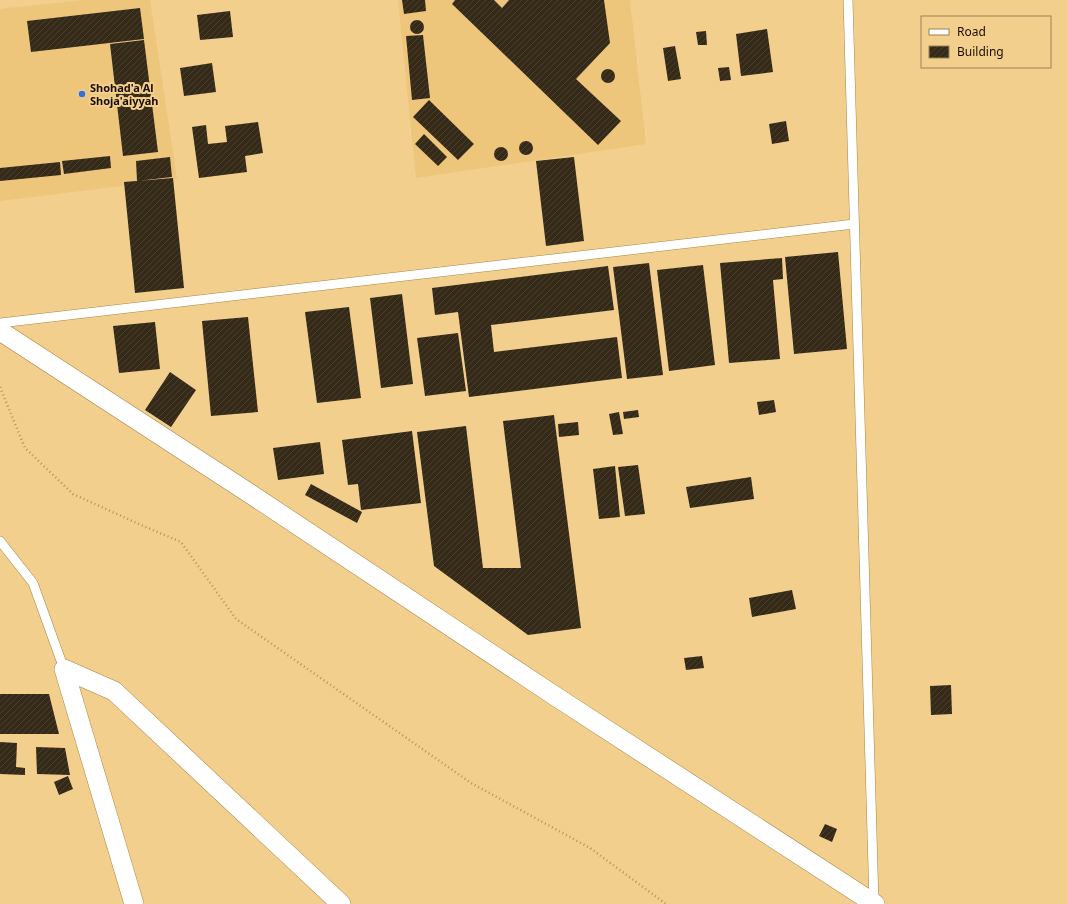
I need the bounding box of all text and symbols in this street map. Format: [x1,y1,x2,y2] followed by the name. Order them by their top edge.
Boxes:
[921,16,1051,68] legend
[957,23,986,40] text: Road
[957,43,1004,60] text: Building
[90,80,159,108] place label: Shohad'a Al Shoja'aiyyah
[77,89,87,99] marker: Shohad'a Al Shoja'aiyyah

